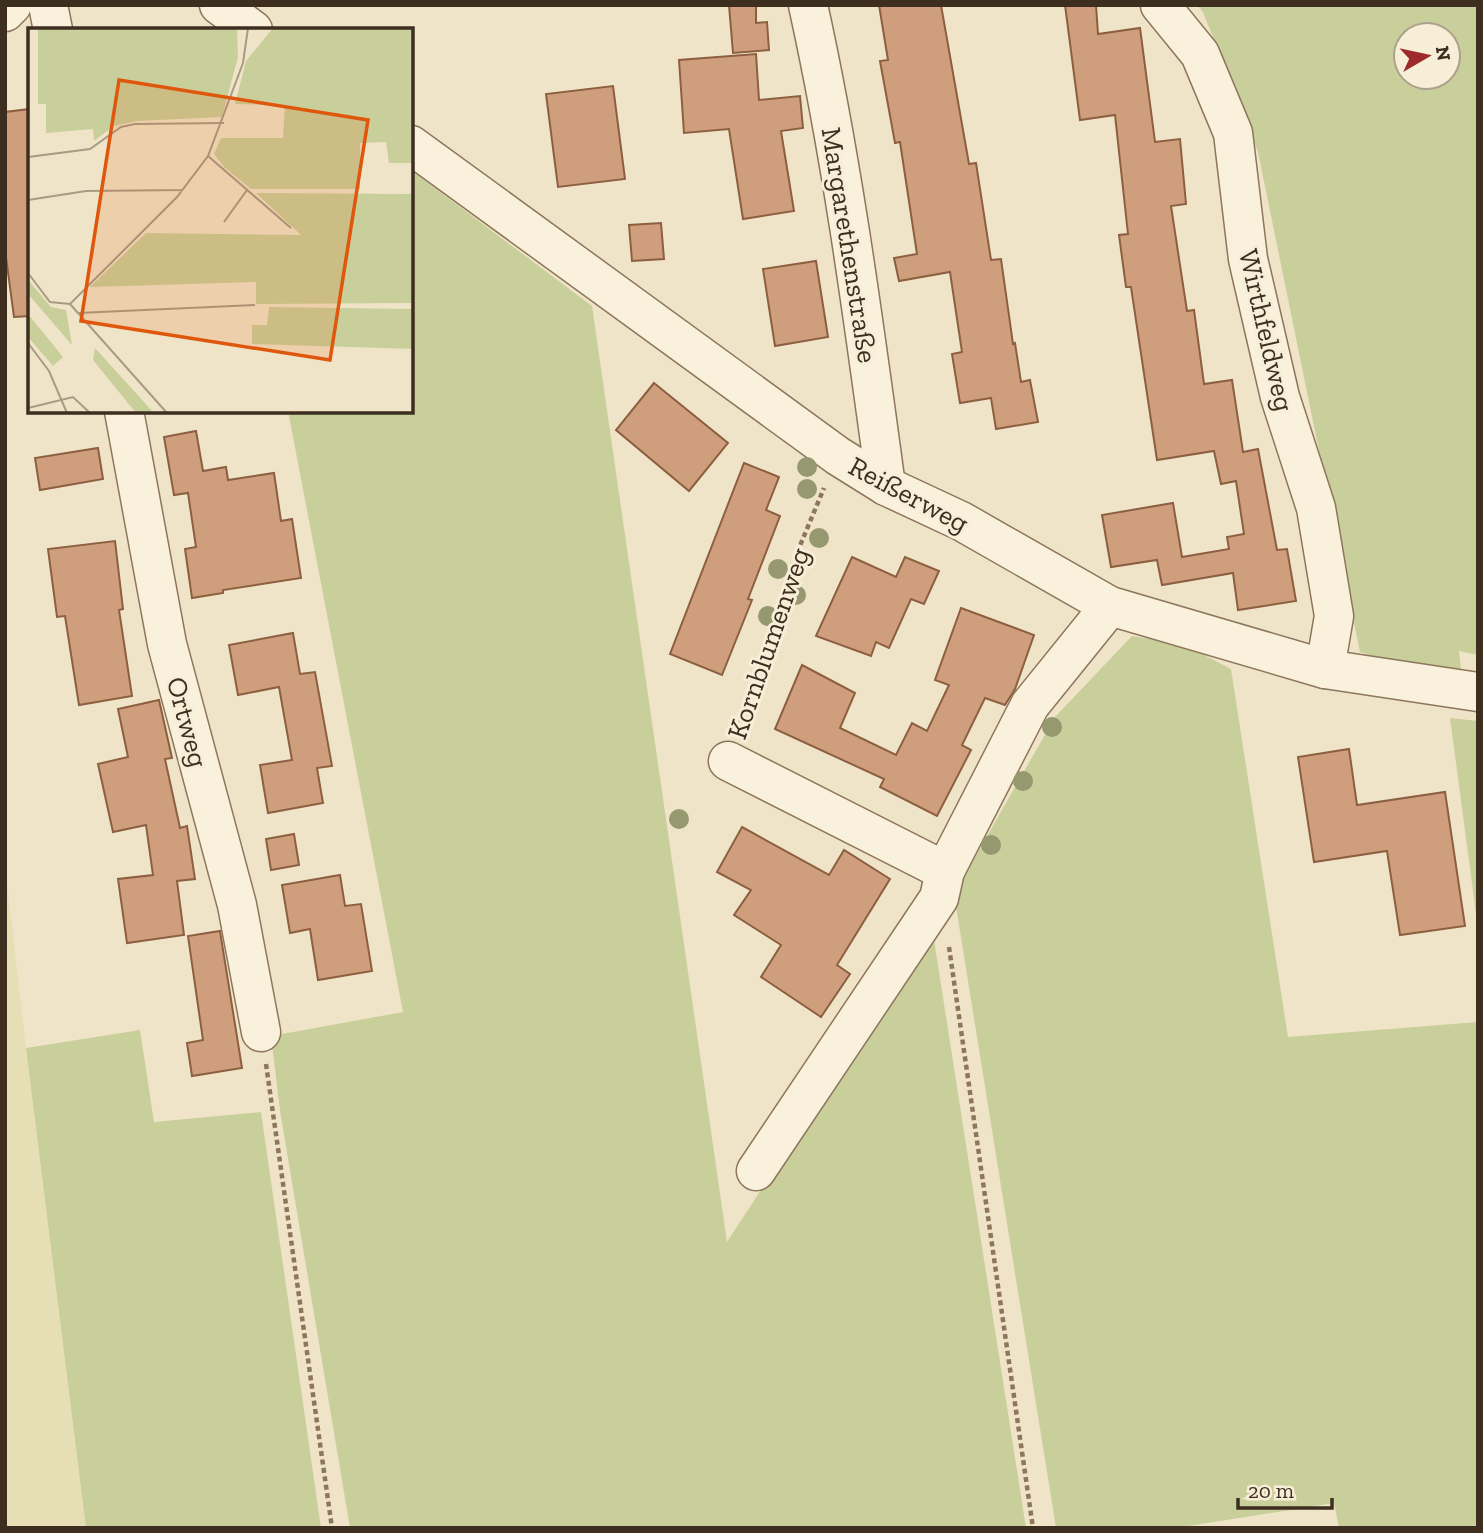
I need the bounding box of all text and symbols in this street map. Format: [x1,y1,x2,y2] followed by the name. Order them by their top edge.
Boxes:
[1392,21,1462,91] north arrow
[28,28,413,413] inset map
[1431,44,1456,62] text: N
[815,125,884,365] street label: Margarethenstraße
[1232,246,1301,414] street label: Wirthfeldweg
[843,449,974,540] street label: Reißerweg
[720,543,817,743] street label: Kornblumenweg
[160,673,215,771] street label: Ortweg
[1238,1466,1332,1510] scale bar
[1248,1478,1294,1503] text: 20 m

